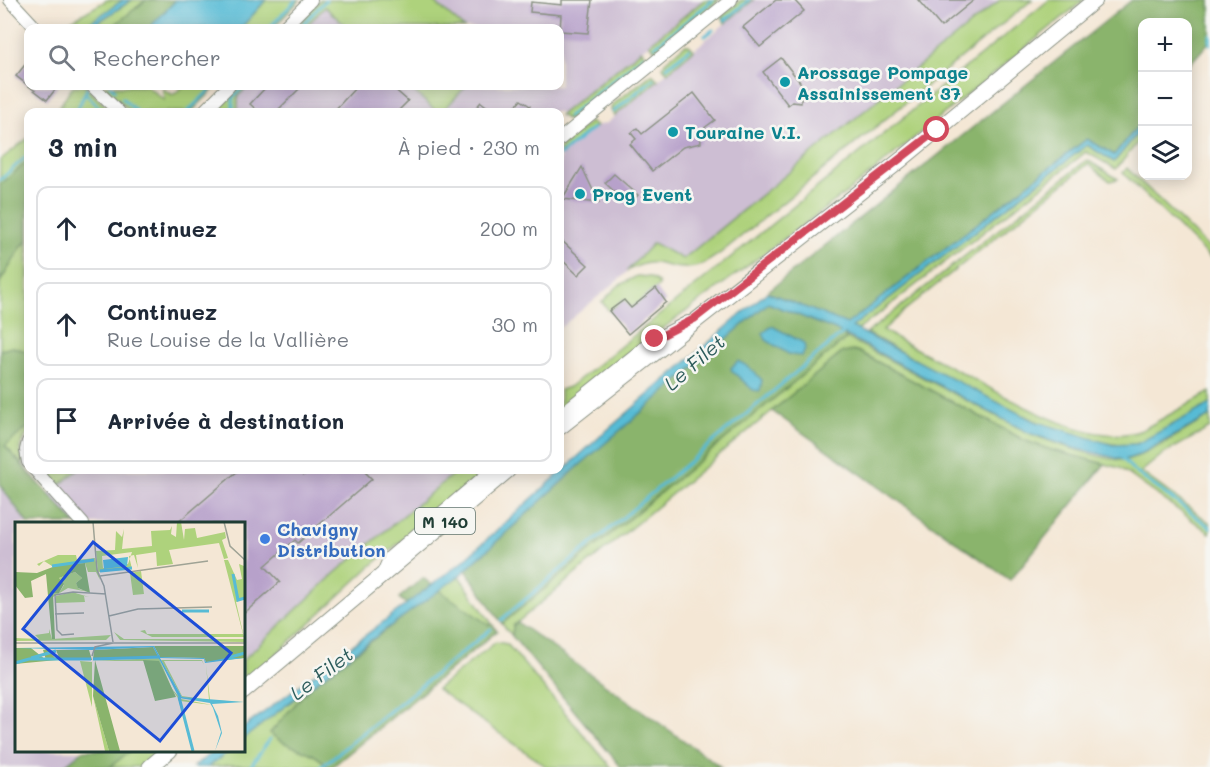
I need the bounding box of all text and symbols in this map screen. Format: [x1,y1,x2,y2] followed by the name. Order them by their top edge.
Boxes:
[1138,18,1192,180] map controls
[1138,18,1192,72] button: +
[24,24,564,90] search box
[45,41,78,74] icon: search
[93,43,221,72] text: Rechercher
[797,60,969,105] place label: Arossage Pompage Assainissement 37
[1138,72,1192,126] button: −
[778,75,792,89] marker: Arossage Pompage Assainissement 37
[923,116,949,142] route start
[685,120,801,144] place label: Touraine V.I.
[666,125,680,139] marker: Touraine V.I.
[1138,126,1192,180] button: layers
[48,130,117,164] text: 3 min
[397,134,540,160] text: À pied · 230 m
[592,182,692,206] place label: Prog Event
[573,187,587,201] marker: Prog Event
[50,212,83,245] icon: ahead
[107,214,217,243] text: Continuez
[480,215,538,241] text: 200 m
[107,297,217,326] text: Continuez
[50,308,83,341] icon: ahead
[492,311,538,337] text: 30 m
[641,325,667,351] route end
[107,326,349,352] text: Rue Louise de la Vallière
[658,328,730,396] water label: Le Filet
[50,404,83,437] icon: arrive
[107,406,344,435] text: Arrivée à destination
[415,508,475,534] road number: M 140
[277,517,386,562] place label: Chavigny Distribution
[15,522,244,752] inset map
[258,532,272,546] marker: Chavigny Distribution
[284,641,358,705] water label: Le Filet

